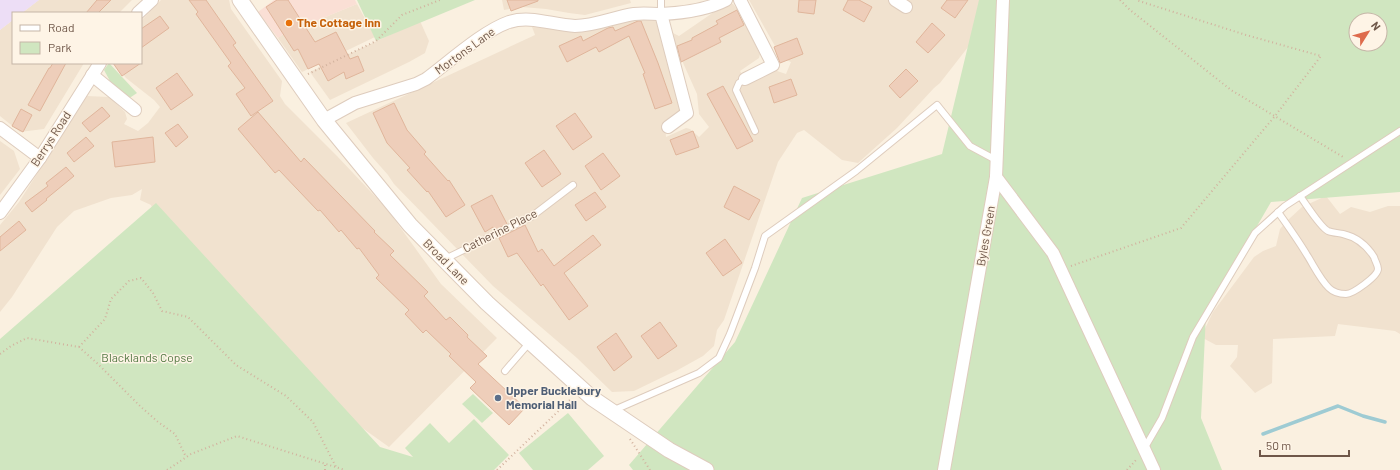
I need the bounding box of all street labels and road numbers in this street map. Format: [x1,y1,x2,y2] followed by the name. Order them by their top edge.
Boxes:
[432,24,497,77] street label: Mortons Lane
[27,108,73,169] street label: Berrys Road
[460,205,539,255] street label: Catherine Place
[973,205,997,267] street label: Byles Green
[421,235,473,287] street label: Broad Lane

